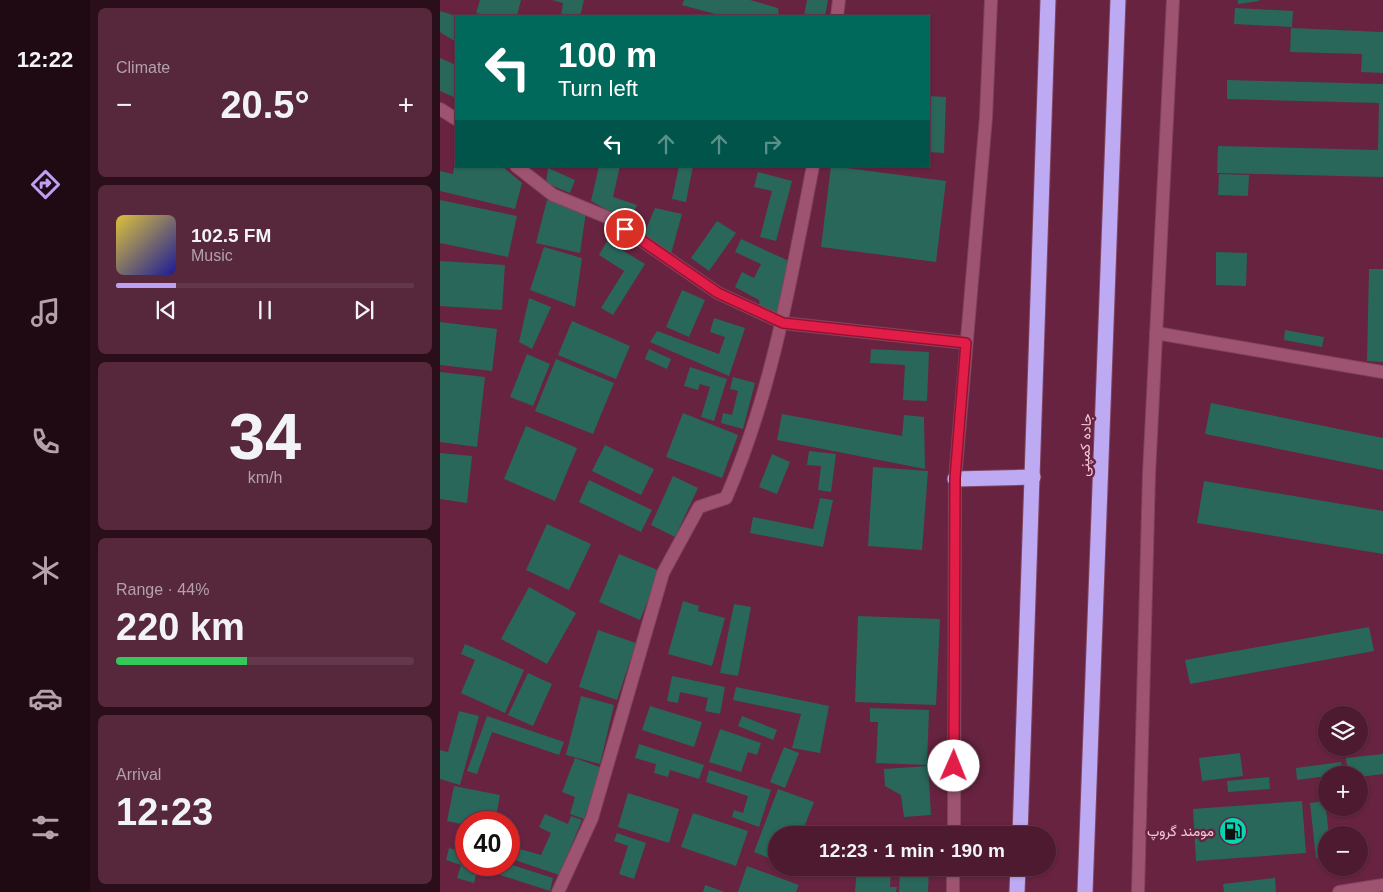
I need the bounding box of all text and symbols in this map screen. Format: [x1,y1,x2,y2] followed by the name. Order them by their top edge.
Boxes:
[475,35,540,100] icon: left
[558,35,657,74] text: 100 m
[17,47,73,72] text: 12:22
[116,59,170,76] text: Climate
[558,76,638,101] text: Turn left
[220,84,310,126] text: 20.5°
[116,89,132,120] text: −
[398,89,414,120] text: +
[599,130,627,158] icon: left
[652,130,680,158] icon: ahead
[705,130,733,158] icon: ahead
[758,130,786,158] icon: right
[28,167,63,202] icon: directions
[604,208,646,250] pin
[611,215,639,243] icon: arrive
[191,225,271,246] text: 102.5 FM
[191,247,233,264] text: Music
[28,295,63,330] icon: music
[152,296,180,324] icon: previous
[251,296,279,324] icon: pause
[350,296,378,324] icon: next
[229,400,301,473] text: 34
[1076,413,1096,477] street label: جاده کمپنی
[28,424,63,459] icon: phone
[248,469,282,486] text: km/h
[28,553,63,588] icon: climate
[116,581,209,598] text: Range · 44%
[116,606,245,648] text: 220 km
[28,681,63,716] icon: car
[1318,706,1368,876] map controls
[1318,706,1368,756] button: layers
[927,739,979,791] position arrow
[116,766,161,783] text: Arrival
[1318,766,1368,816] button: +
[116,791,213,833] text: 12:23
[28,810,63,845] icon: filters
[455,811,520,876] speed limit sign: 40
[1218,816,1248,846] fuel station icon: مومند گروپ
[1147,823,1214,841] place label: مومند گروپ
[1318,826,1368,876] button: −
[819,840,1005,861] text: 12:23 · 1 min · 190 m

